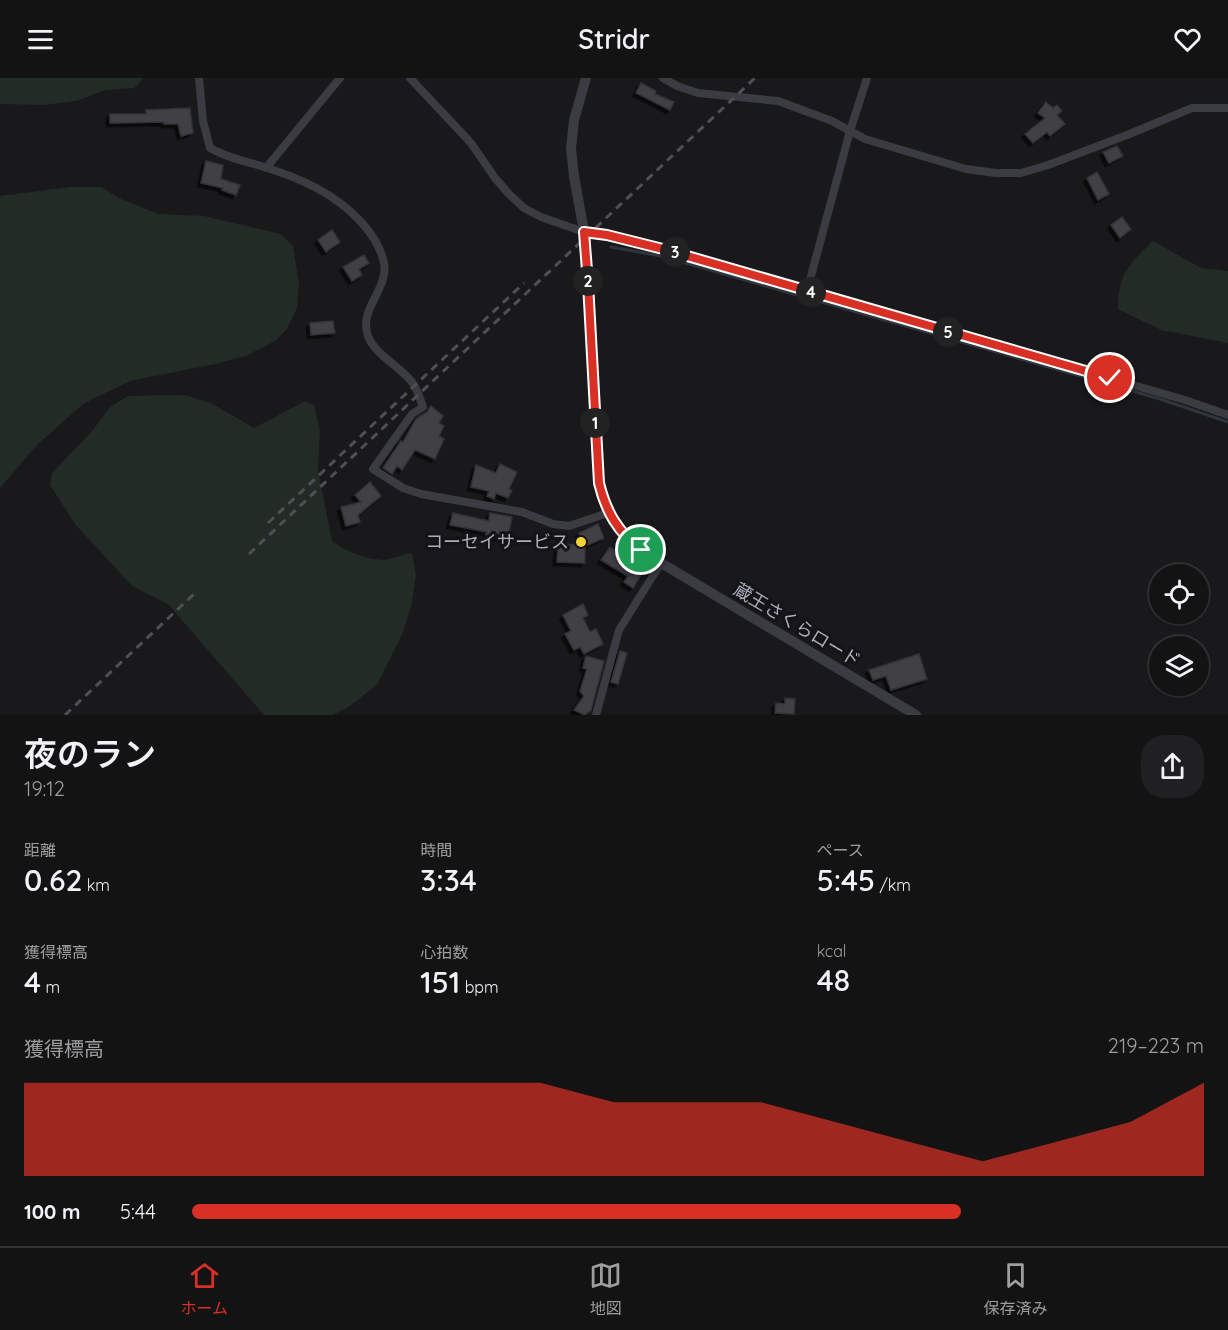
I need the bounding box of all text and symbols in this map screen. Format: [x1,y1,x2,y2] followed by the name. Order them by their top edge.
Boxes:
[578,22,650,56] text: Stridr
[24,23,57,56] icon: menu
[1171,23,1204,56] icon: heart
[660,237,690,267] pin: 3
[671,242,679,262] text: 3
[573,266,603,296] pin: 2
[583,271,593,291] text: 2
[796,277,826,307] pin: 4
[806,282,816,302] text: 4
[933,317,963,347] pin: 5
[943,322,953,342] text: 5
[1084,352,1135,403] pin
[1093,361,1126,394] icon: check
[580,408,610,438] pin: 1
[592,413,598,433] text: 1
[615,524,666,575] pin
[425,530,569,553] place label: コーセイサービス
[624,533,657,566] icon: arrive
[574,535,588,549] marker: コーセイサービス
[1149,564,1209,696] map controls
[1149,564,1209,624] button: locate
[730,578,865,672] street label: 蔵王さくらロード
[1149,636,1209,696] button: layers
[24,733,156,774] text: 夜のラン
[1141,735,1204,798] button: share
[24,776,65,801] text: 19:12
[24,840,56,860] text: 距離
[420,840,452,860] text: 時間
[817,840,864,860] text: ペース
[24,861,82,899] text: 0.62
[420,861,477,899] text: 3:34
[817,861,875,899] text: 5:45
[82,875,110,895] text: km
[875,875,911,895] text: /km
[817,941,847,961] text: kcal
[24,942,88,962] text: 獲得標高
[420,942,468,962] text: 心拍数
[817,961,850,999] text: 48
[24,963,41,1001] text: 4
[420,963,460,1001] text: 151
[41,977,60,997] text: m
[460,977,499,997] text: bpm
[1108,1033,1204,1058] text: 219–223 m
[24,1036,104,1061] text: 獲得標高
[24,1199,80,1224] text: 100 m
[120,1199,156,1224] text: 5:44
[181,1259,228,1319] tab: ホーム
[589,1259,622,1319] tab: 地図
[983,1259,1047,1319] tab: 保存済み

